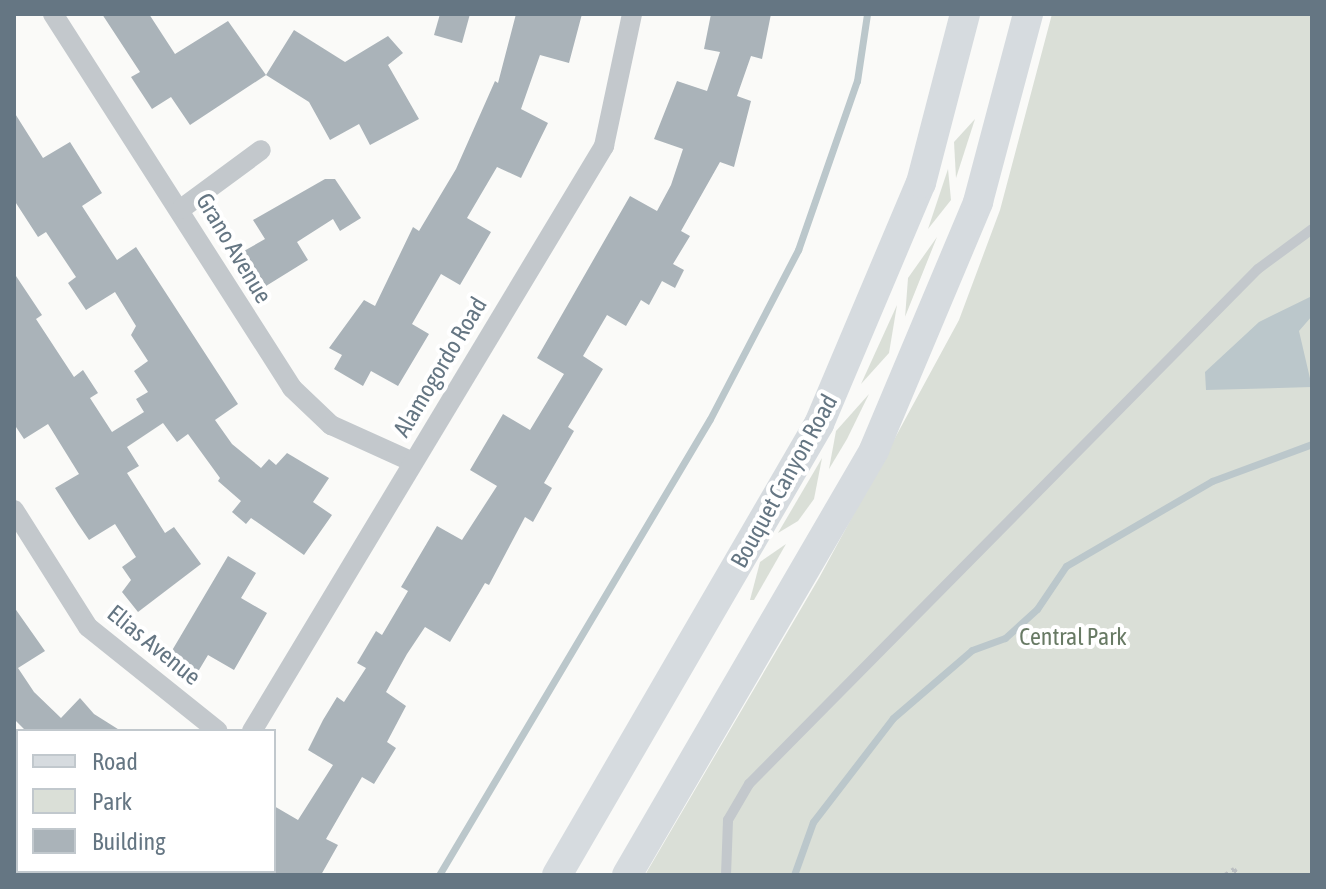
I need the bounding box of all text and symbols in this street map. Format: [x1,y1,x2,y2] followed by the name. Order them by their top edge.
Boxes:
[190,188,278,308] street label: Grano Avenue
[387,292,493,442] street label: Alamogordo Road
[724,389,844,573] street label: Bouquet Canyon Road
[102,599,206,691] street label: Elias Avenue
[1019,623,1127,651] park label: Central Park
[16,729,276,873] legend
[92,748,138,775] text: Road
[92,788,132,815] text: Park
[92,828,165,855] text: Building

